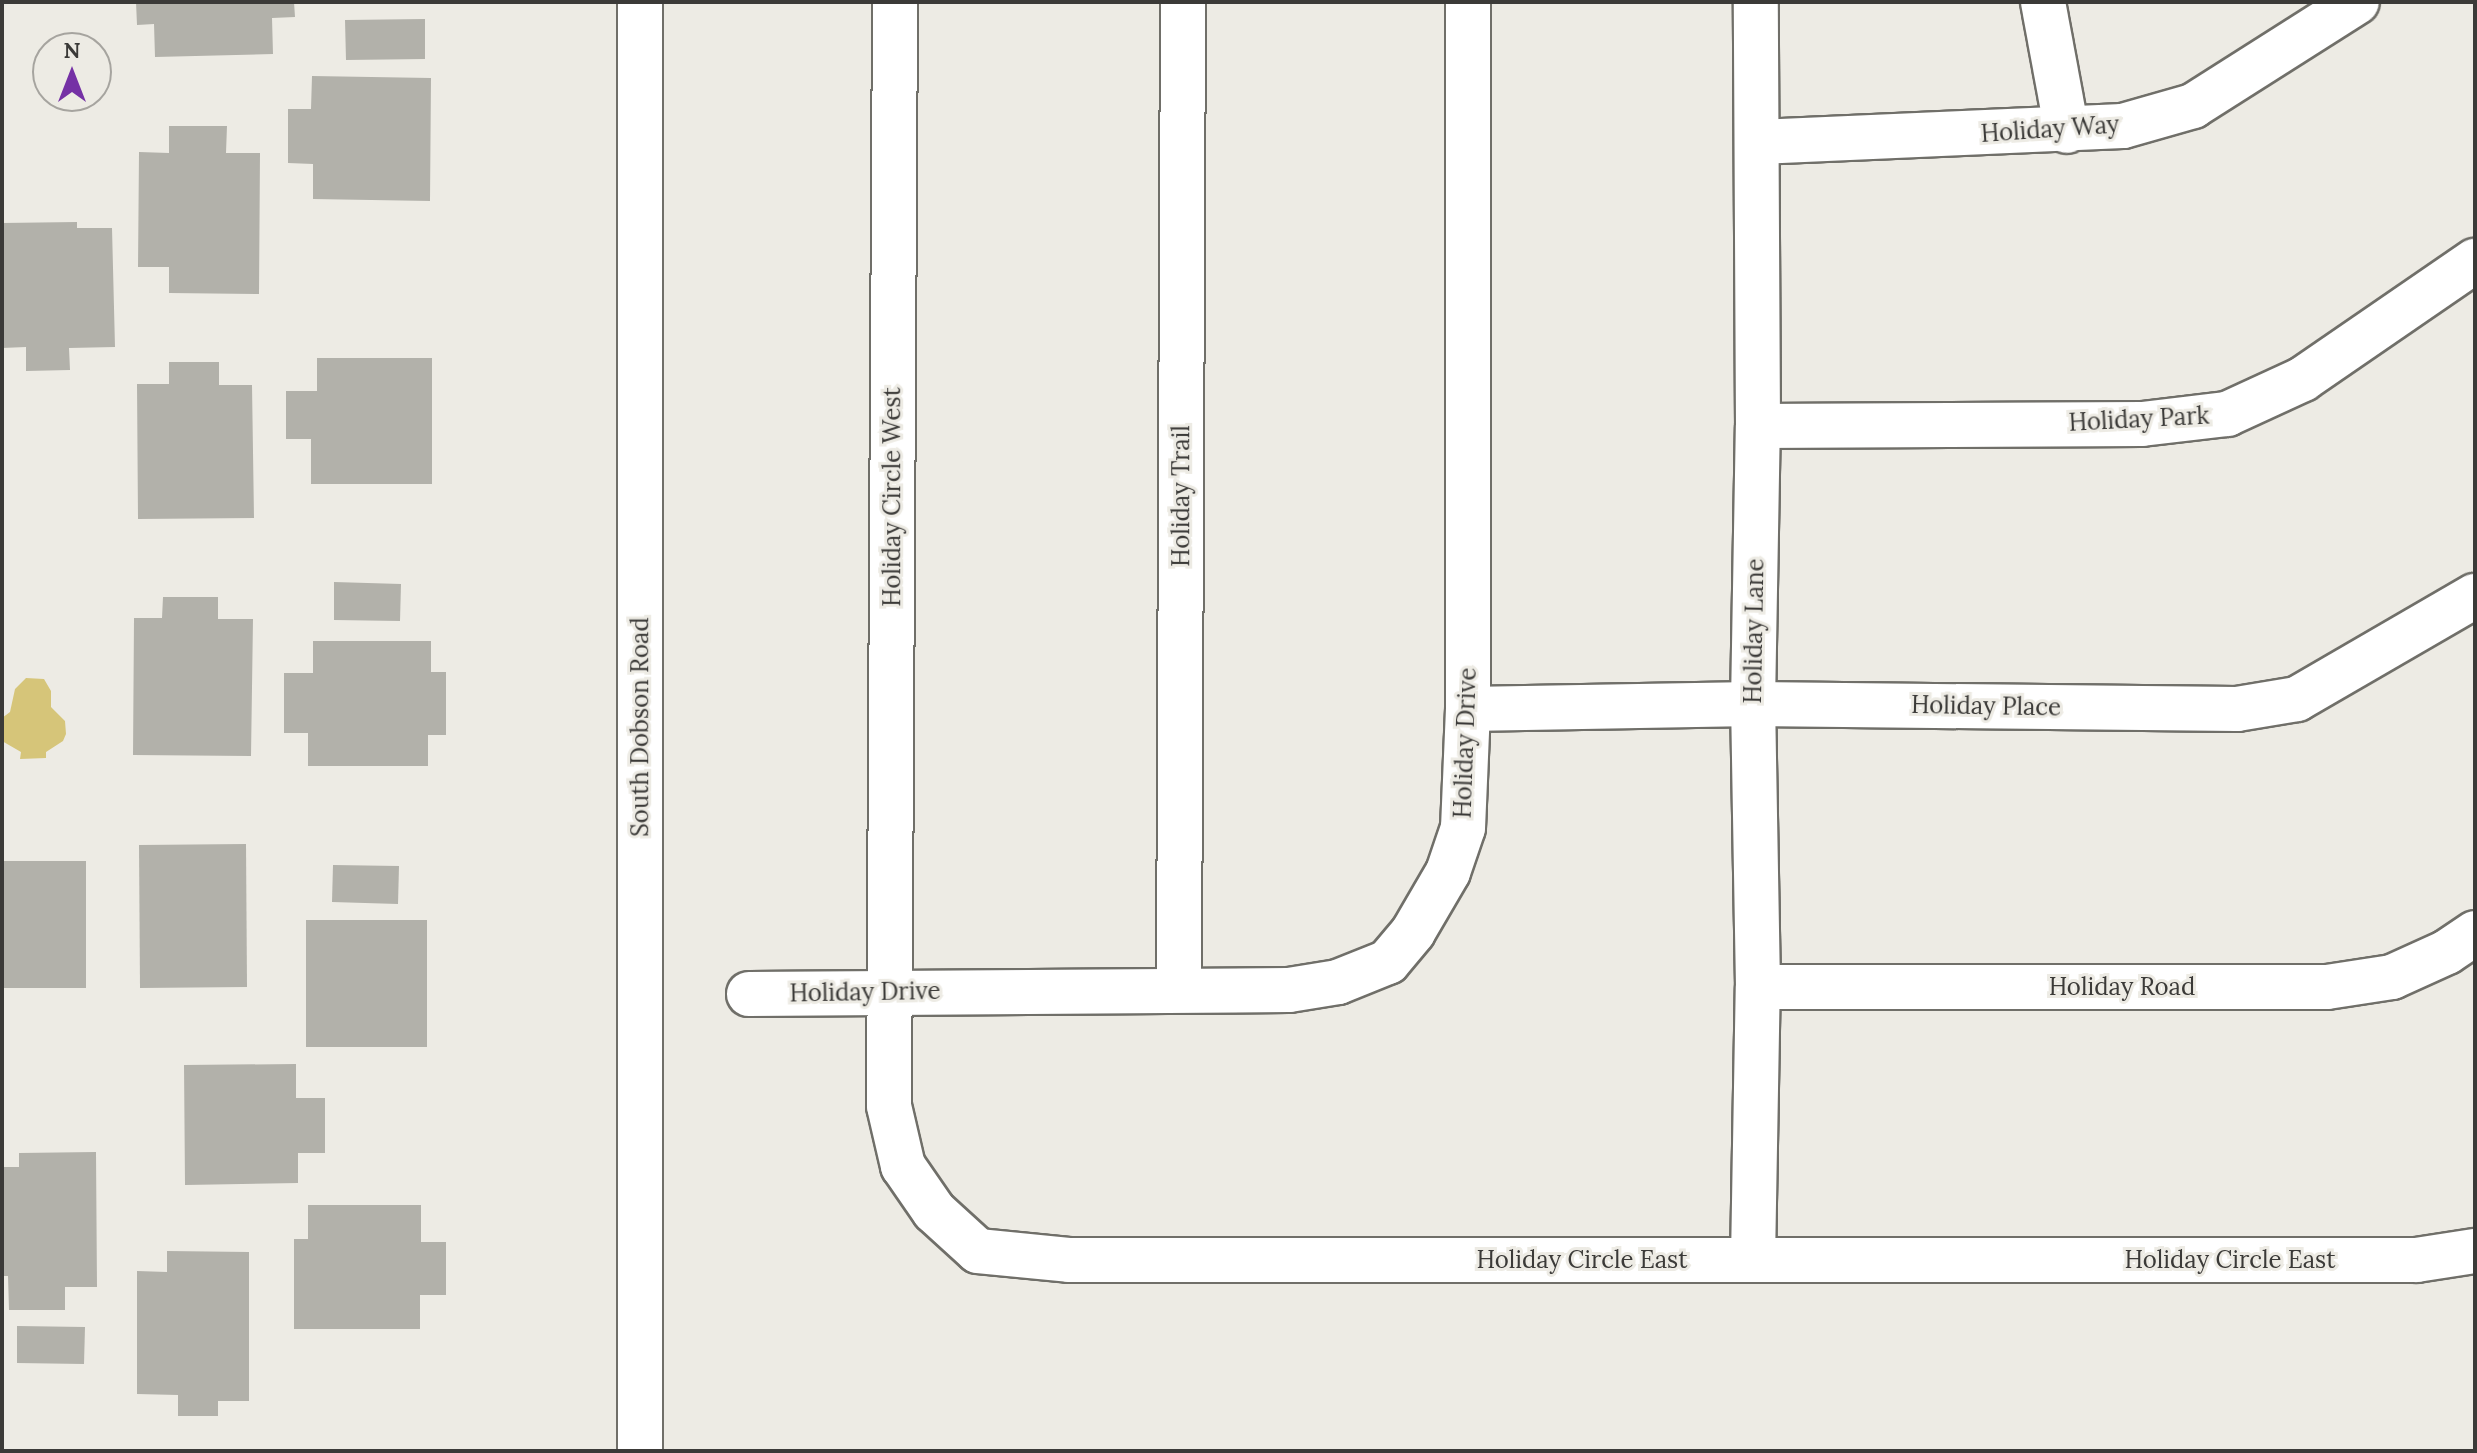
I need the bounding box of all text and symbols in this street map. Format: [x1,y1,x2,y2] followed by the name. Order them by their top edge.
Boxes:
[32,32,112,112] north arrow
[63,36,81,64] text: N
[1980,110,2120,148] street label: Holiday Way
[878,387,906,607] street label: Holiday Circle West
[2068,401,2210,437] street label: Holiday Park
[1167,425,1195,567] street label: Holiday Trail
[1738,558,1770,704] street label: Holiday Lane
[626,617,654,837] street label: South Dobson Road
[1448,667,1482,819] street label: Holiday Drive
[1911,690,2061,722] street label: Holiday Place
[2049,973,2195,1001] street label: Holiday Road
[789,976,941,1008] street label: Holiday Drive
[1476,1246,1688,1274] street label: Holiday Circle East
[2124,1246,2336,1274] street label: Holiday Circle East

